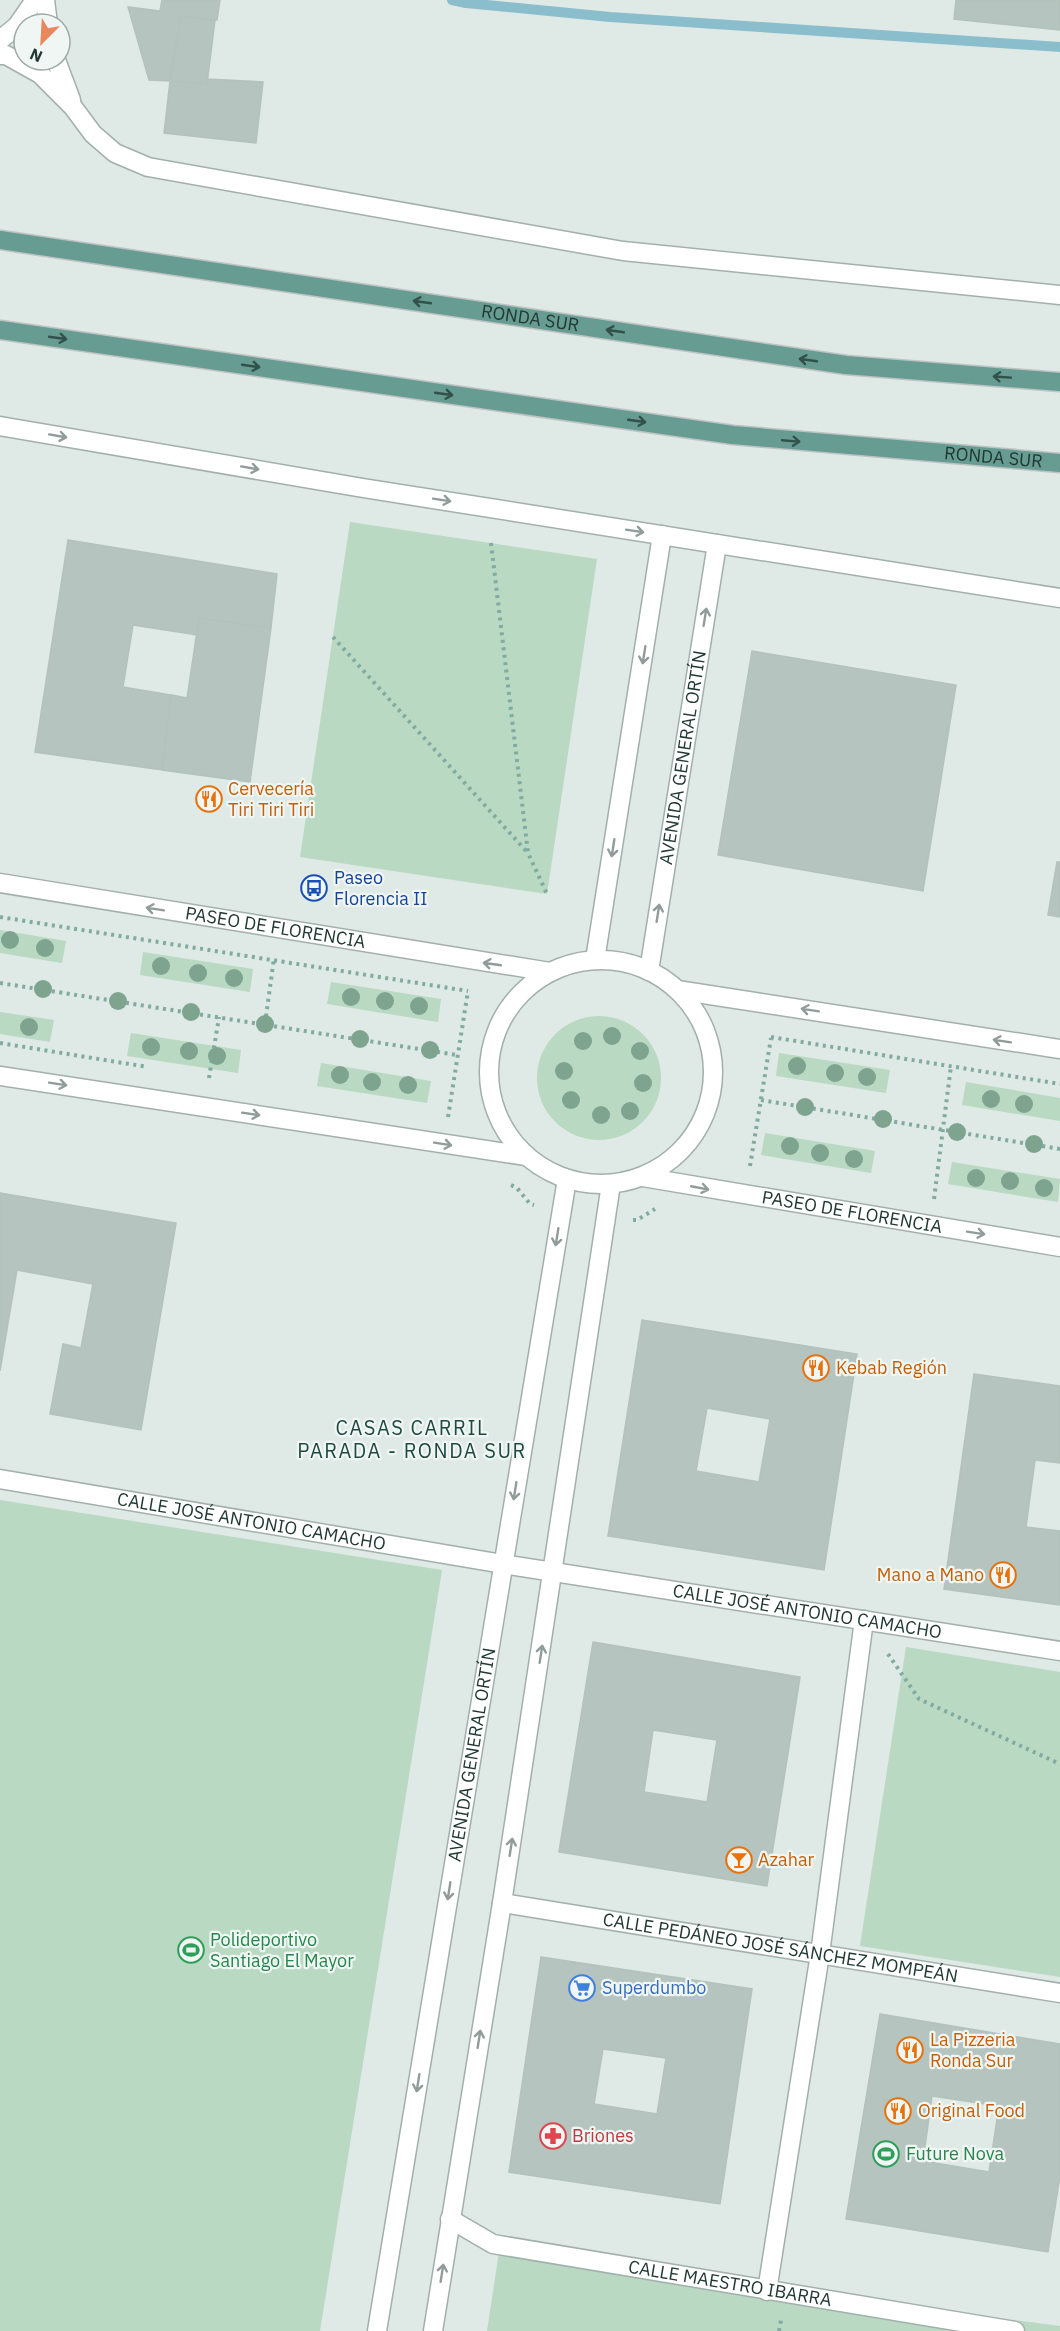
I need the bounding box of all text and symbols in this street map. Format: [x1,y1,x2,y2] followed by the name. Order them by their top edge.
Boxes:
[12,12,72,72] north arrow
[27,44,45,67] text: N
[412,297,432,308] one-way arrow
[480,299,581,336] street label: RONDA SUR
[605,325,625,336] one-way arrow
[48,332,67,343] one-way arrow
[798,354,818,365] one-way arrow
[241,360,260,371] one-way arrow
[992,372,1012,383] one-way arrow
[434,388,453,399] one-way arrow
[627,416,646,427] one-way arrow
[47,431,67,442] one-way arrow
[781,435,801,446] one-way arrow
[943,441,1044,472] street label: RONDA SUR
[240,463,259,474] one-way arrow
[432,495,452,506] one-way arrow
[625,525,644,536] one-way arrow
[700,607,711,627] one-way arrow
[638,645,649,664] one-way arrow
[654,649,711,866] street label: AVENIDA GENERAL ORTÍN
[228,777,314,821] place label: Cervecería Tiri Tiri Tiri
[194,784,224,814] restaurant icon: Cervecería Tiri Tiri Tiri
[607,837,618,857] one-way arrow
[334,866,427,910] place label: Paseo Florencia II
[299,873,329,903] bus stop icon: Paseo Florencia II
[184,901,368,953] street label: PASEO DE FLORENCIA
[146,903,165,914] one-way arrow
[652,903,663,923] one-way arrow
[483,958,503,969] one-way arrow
[800,1005,820,1016] one-way arrow
[993,1035,1013,1046] one-way arrow
[47,1079,67,1090] one-way arrow
[240,1109,260,1120] one-way arrow
[433,1139,453,1150] one-way arrow
[690,1183,710,1194] one-way arrow
[760,1185,944,1238] street label: PASEO DE FLORENCIA
[552,1226,563,1246] one-way arrow
[965,1228,985,1239] one-way arrow
[801,1353,831,1383] restaurant icon: Kebab Región
[836,1356,947,1379] place label: Kebab Región
[297,1414,527,1464] district label: CASAS CARRIL PARADA - RONDA SUR
[509,1481,520,1501] one-way arrow
[116,1487,387,1555] street label: CALLE JOSÉ ANTONIO CAMACHO
[988,1560,1018,1590] restaurant icon: Mano a Mano
[877,1563,984,1586] place label: Mano a Mano
[671,1579,943,1643] street label: CALLE JOSÉ ANTONIO CAMACHO
[535,1645,546,1664] one-way arrow
[443,1646,501,1863] street label: AVENIDA GENERAL ORTÍN
[505,1837,516,1857] one-way arrow
[724,1845,754,1875] bar icon: Azahar
[758,1848,815,1871] place label: Azahar
[444,1881,455,1900] one-way arrow
[601,1907,960,1987] street label: CALLE PEDÁNEO JOSÉ SÁNCHEZ MOMPEÁN
[210,1928,354,1972] place label: Polideportivo Santiago El Mayor
[176,1935,206,1965] sports icon: Polideportivo Santiago El Mayor
[567,1973,597,2003] supermarket icon: Superdumbo
[602,1976,706,1999] place label: Superdumbo
[930,2028,1016,2072] place label: La Pizzeria Ronda Sur
[474,2030,485,2050] one-way arrow
[895,2035,925,2065] restaurant icon: La Pizzeria Ronda Sur
[412,2073,423,2093] one-way arrow
[883,2096,913,2126] restaurant icon: Original Food
[918,2099,1025,2122] place label: Original Food
[538,2121,568,2151] pharmacy icon: Briones
[572,2124,634,2147] place label: Briones
[871,2139,901,2169] sports icon: Future Nova
[906,2142,1004,2165] place label: Future Nova
[627,2255,834,2311] street label: CALLE MAESTRO IBARRA
[436,2264,447,2284] one-way arrow

